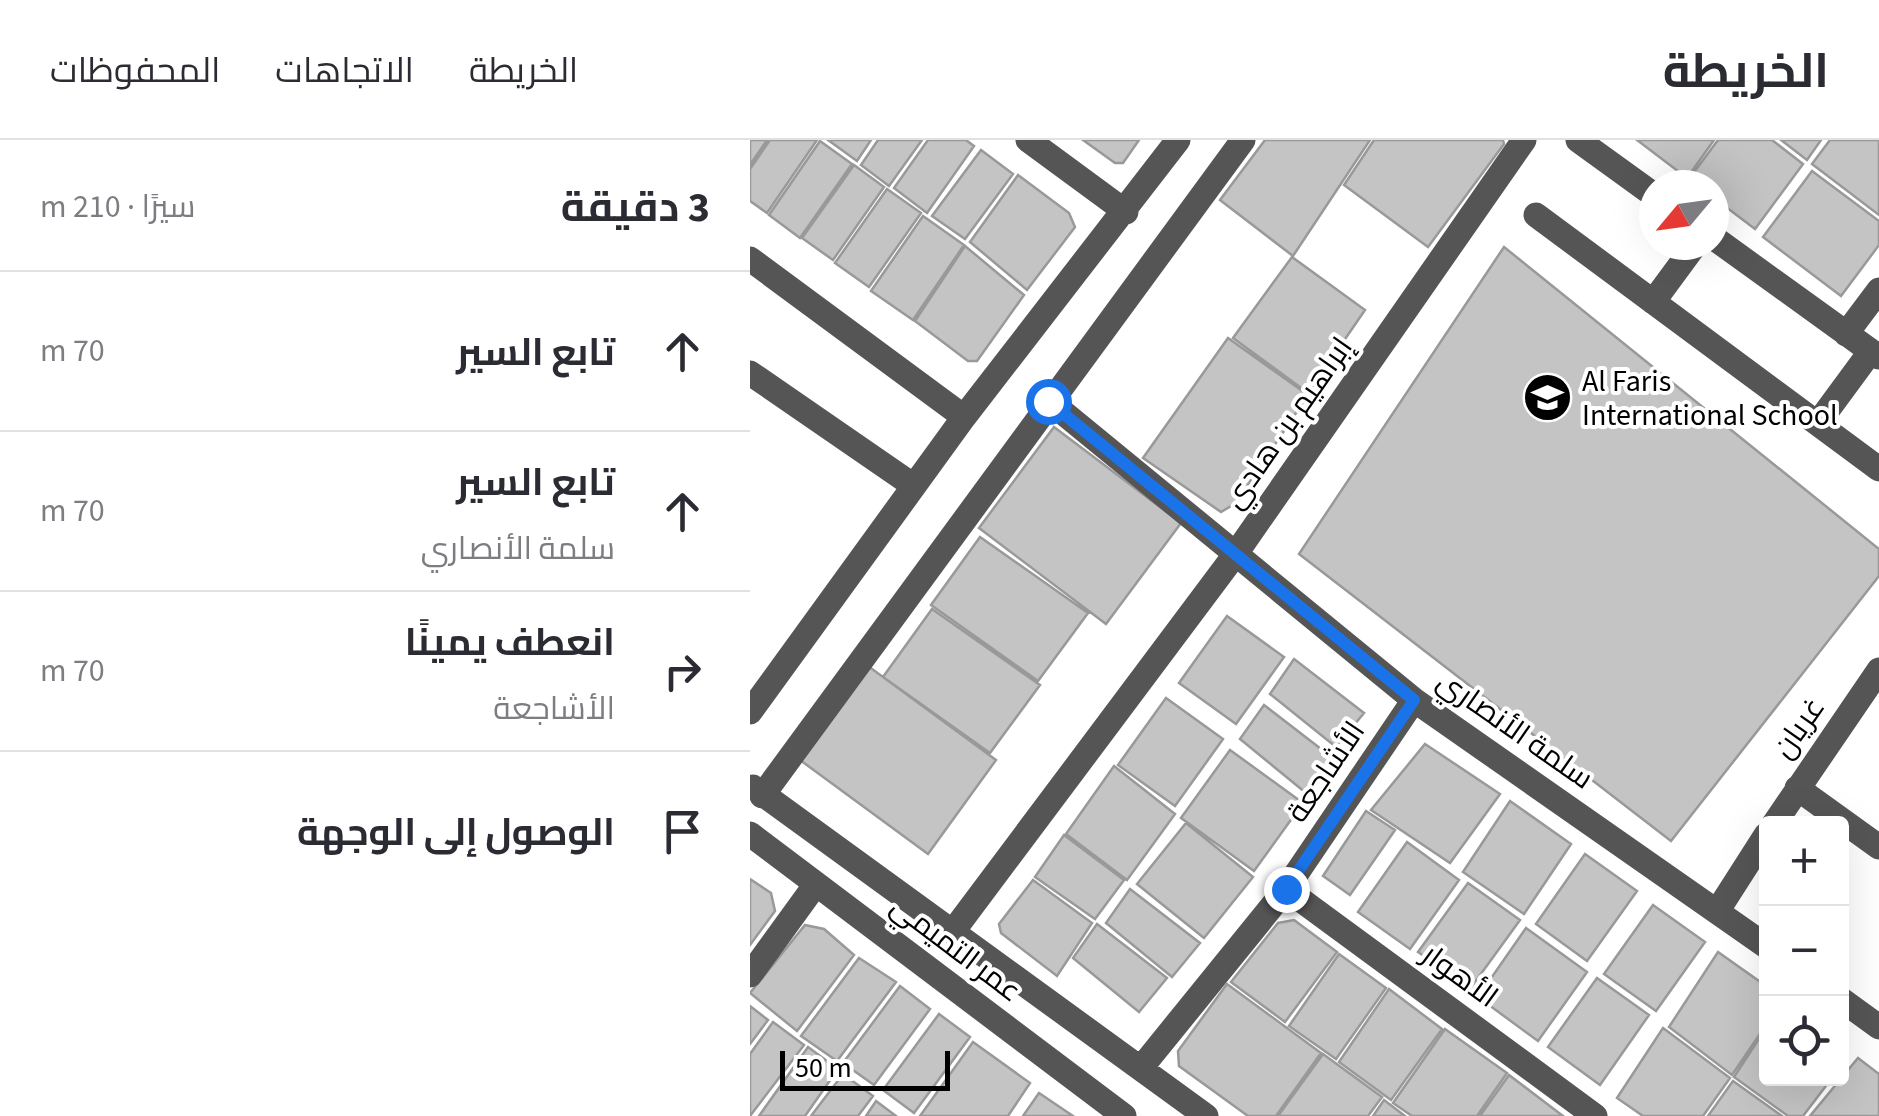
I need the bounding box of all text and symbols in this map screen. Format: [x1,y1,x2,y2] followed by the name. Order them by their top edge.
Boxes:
[1663,38,1829,106] text: الخريطة
[50,46,220,96] text: المحفوظات
[275,46,414,96] text: الاتجاهات
[469,46,578,96] text: الخريطة
[1639,170,1729,260] north arrow
[561,178,710,238] text: 3 دقيقة
[40,184,196,230] text: سيرًا · 210 m
[655,324,710,379] icon: ahead
[456,326,615,380] text: تابع السير
[40,328,105,374] text: 70 m
[1213,328,1364,518] street label: إبراهيم بن هادي
[1582,360,1838,437] place label: Al Faris International School
[1521,372,1573,424] school or university icon: Al Faris International School
[1026,379,1072,425] route start
[456,456,615,510] text: تابع السير
[655,484,710,539] icon: ahead
[40,488,105,534] text: 70 m
[421,526,615,572] text: سلمة الأنصاري
[405,616,615,670] text: انعطف يمينًا
[655,644,710,699] icon: right
[40,648,105,694] text: 70 m
[1427,660,1602,801] street label: سلمة الأنصاري
[493,686,615,732] text: الأشاجعة
[1762,689,1836,767] street label: غريان
[1276,713,1376,831] street label: الأشاجعة
[655,804,710,859] icon: arrive
[297,806,615,860] text: الوصول إلى الوجهة
[1759,816,1849,1086] map controls
[1759,816,1849,906] button: +
[1264,867,1310,913] route end
[881,885,1030,1013] street label: عمر التميمي
[1759,906,1849,996] button: −
[1412,933,1507,1018] street label: الأهوار
[1759,996,1849,1086] button: locate
[780,1046,950,1090] scale bar
[795,1048,852,1088] text: 50 m

